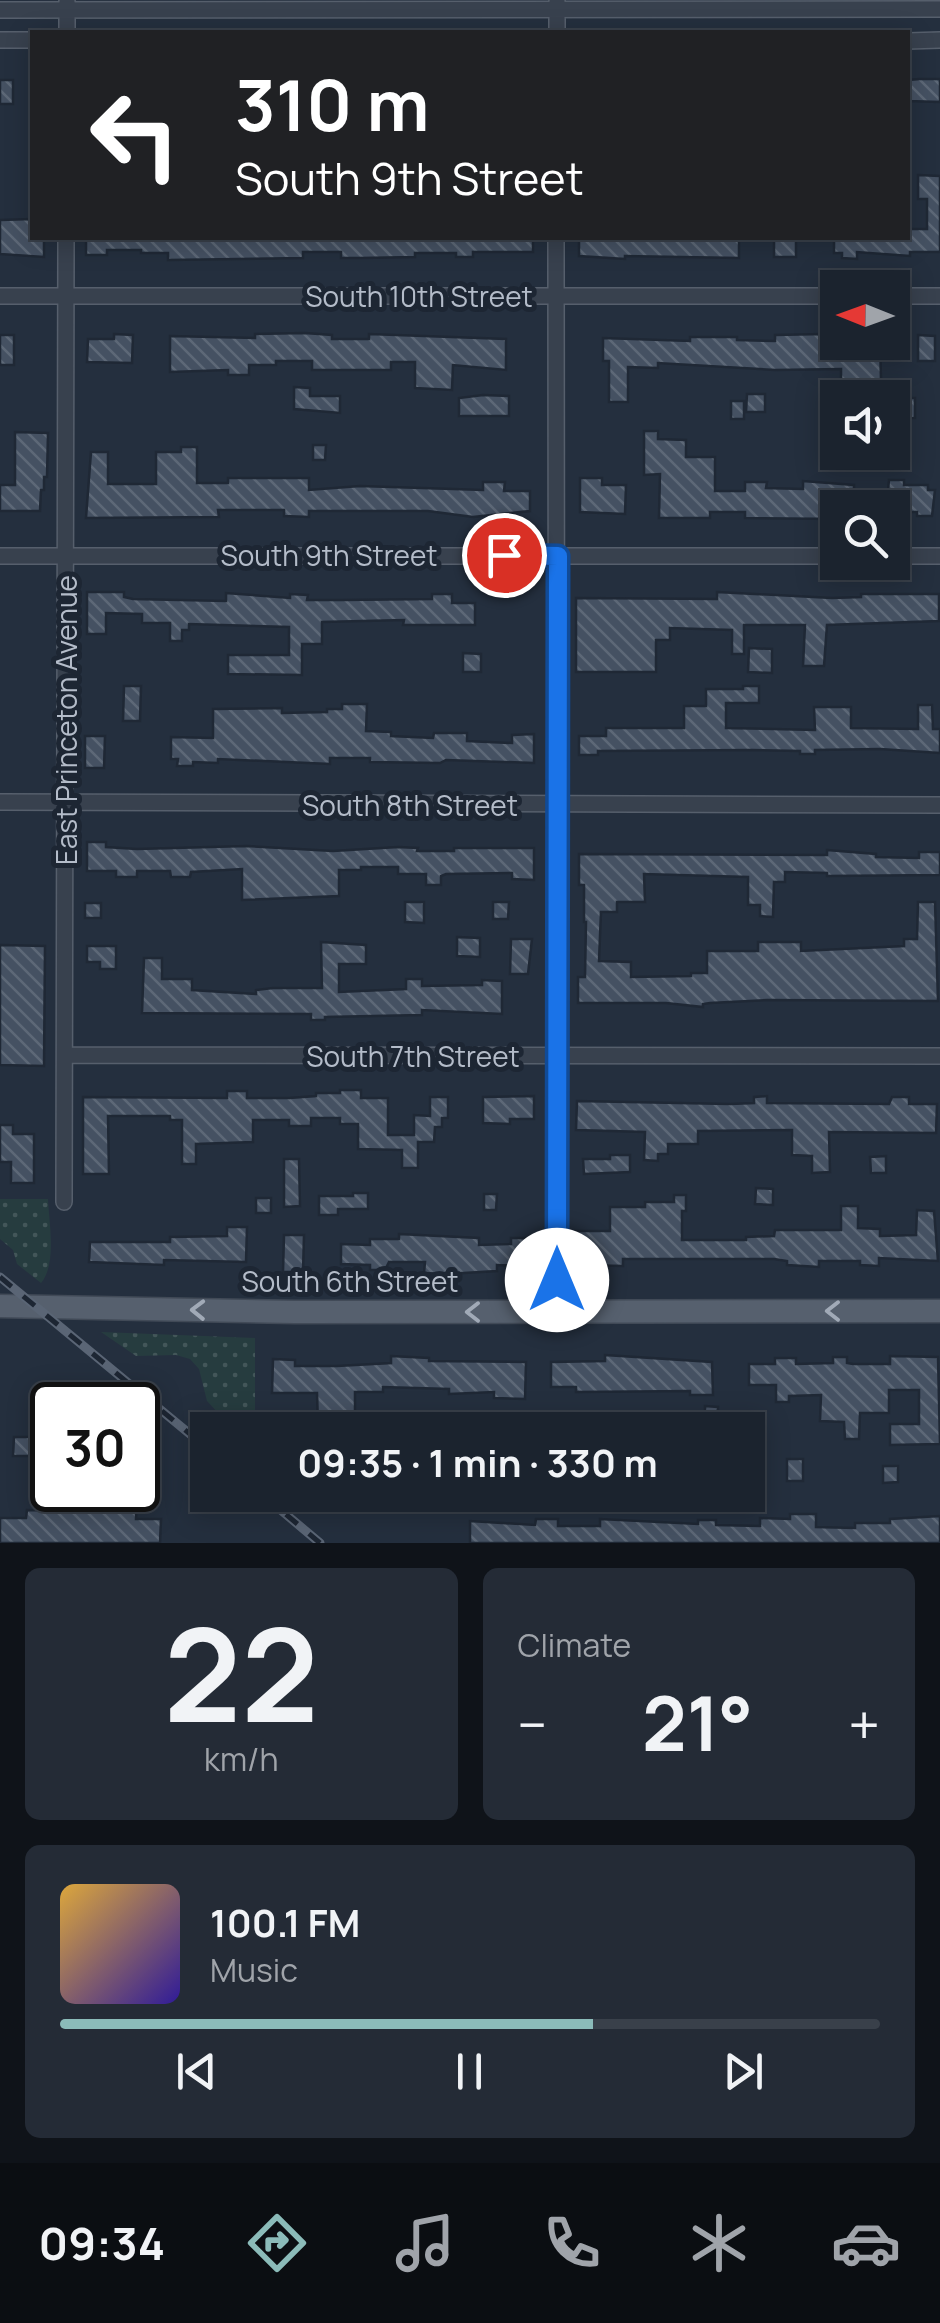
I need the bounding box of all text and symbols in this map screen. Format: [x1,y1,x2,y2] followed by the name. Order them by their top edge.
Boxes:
[235,56,429,152] text: 310 m
[70,70,200,200] icon: left
[235,147,584,209] text: South 9th Street
[820,270,910,360] north arrow
[820,270,910,580] map controls
[305,277,533,315] street label: South 10th Street
[820,380,910,470] button: sound
[820,490,910,580] button: search
[462,513,547,598] pin
[477,528,532,583] icon: arrive
[221,536,437,574] street label: South 9th Street
[47,575,85,865] street label: East Princeton Avenue
[302,786,518,824] street label: South 8th Street
[306,1037,520,1075] street label: South 7th Street
[505,1228,609,1332] position arrow
[242,1262,458,1300] street label: South 6th Street
[190,1299,206,1321] one-way arrow
[824,1300,840,1322] one-way arrow
[464,1301,480,1323] one-way arrow
[30,1382,160,1512] speed limit sign: 30
[297,1436,658,1488] text: 09:35 · 1 min · 330 m
[164,1583,319,1761] text: 22
[518,1623,631,1667] text: Climate
[642,1671,753,1774] text: 21°
[518,1686,547,1762] text: −
[848,1686,880,1762] text: +
[204,1737,278,1781] text: km/h
[210,1896,360,1948] text: 100.1 FM
[210,1948,298,1992] text: Music
[169,2044,224,2099] icon: previous
[442,2044,497,2099] icon: pause
[716,2044,771,2099] icon: next
[242,2208,312,2278] icon: directions
[390,2208,460,2278] icon: music
[537,2208,607,2278] icon: phone
[684,2208,754,2278] icon: climate
[831,2208,901,2278] icon: car
[39,2212,165,2274] text: 09:34

